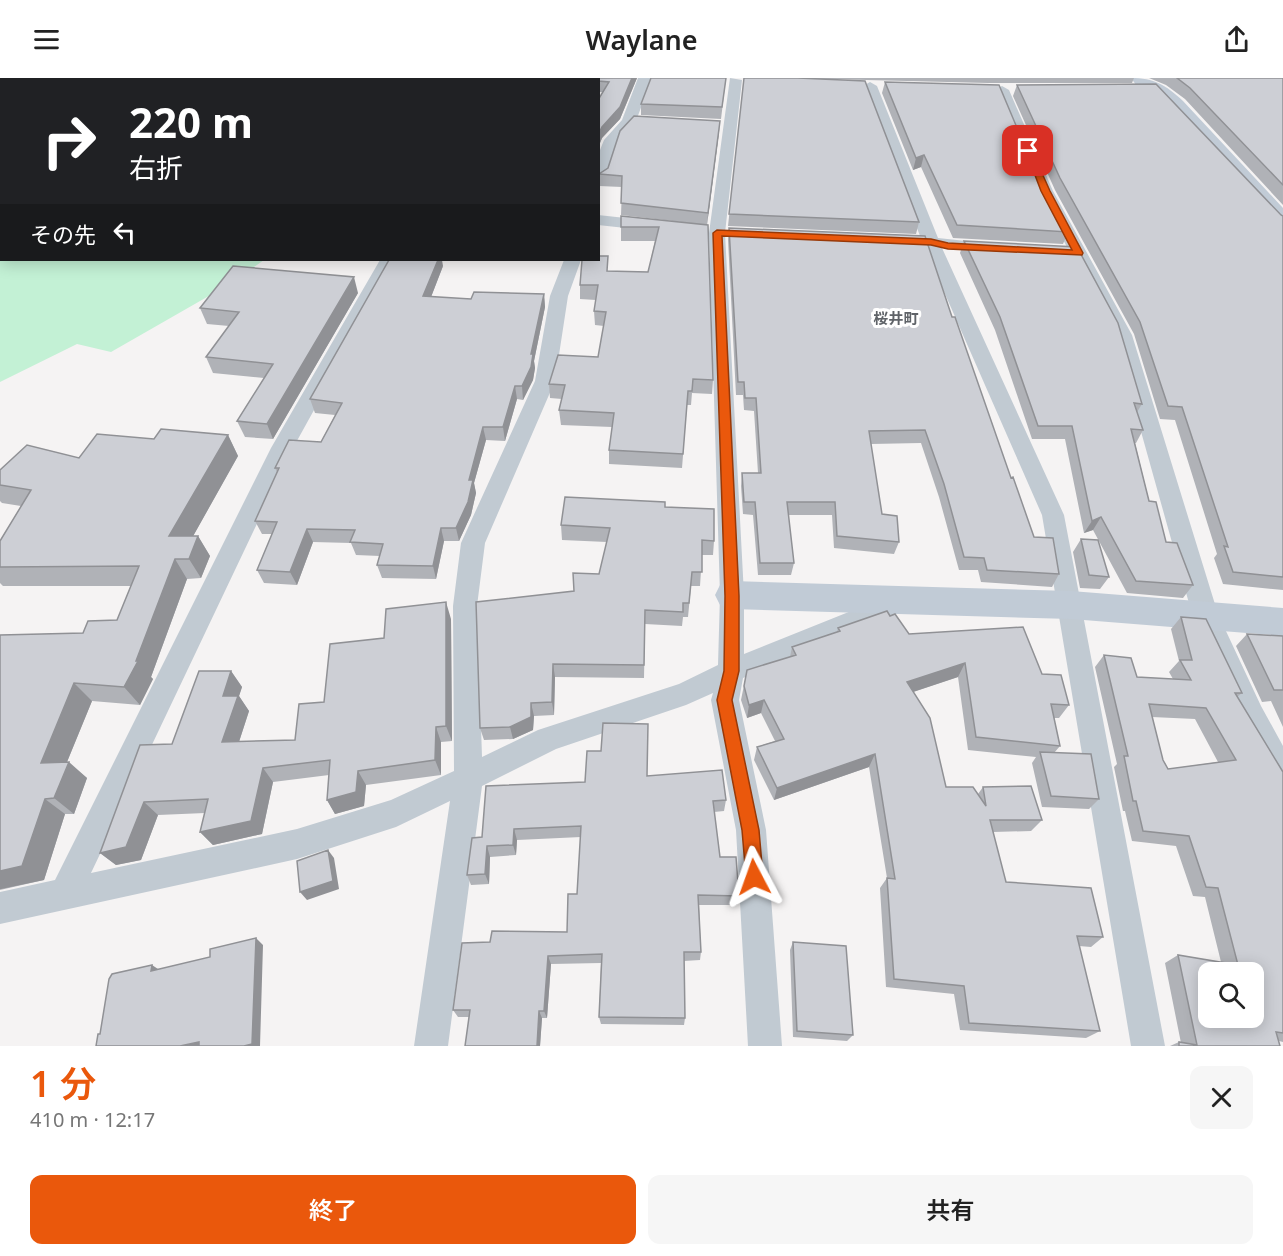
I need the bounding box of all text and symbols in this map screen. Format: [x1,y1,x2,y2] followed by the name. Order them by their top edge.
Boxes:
[585,21,698,58] text: Waylane
[30,23,63,56] icon: menu
[1220,23,1253,56] icon: share
[129,93,253,150] text: 220 m
[30,102,108,180] icon: right
[1002,125,1053,176] pin
[1011,134,1044,167] icon: arrive
[129,149,183,186] text: 右折
[108,216,141,249] icon: left
[30,219,96,249] text: その先
[873,308,919,328] district label: 桜井町
[722,845,786,909] position arrow
[1198,962,1264,1028] map controls
[1198,962,1264,1028] button: search
[30,1059,96,1108] text: 1 分
[1190,1066,1253,1129] button: close
[30,1106,155,1133] text: 410 m · 12:17
[30,1175,636,1244] button: 終了
[648,1175,1253,1244] button: 共有

